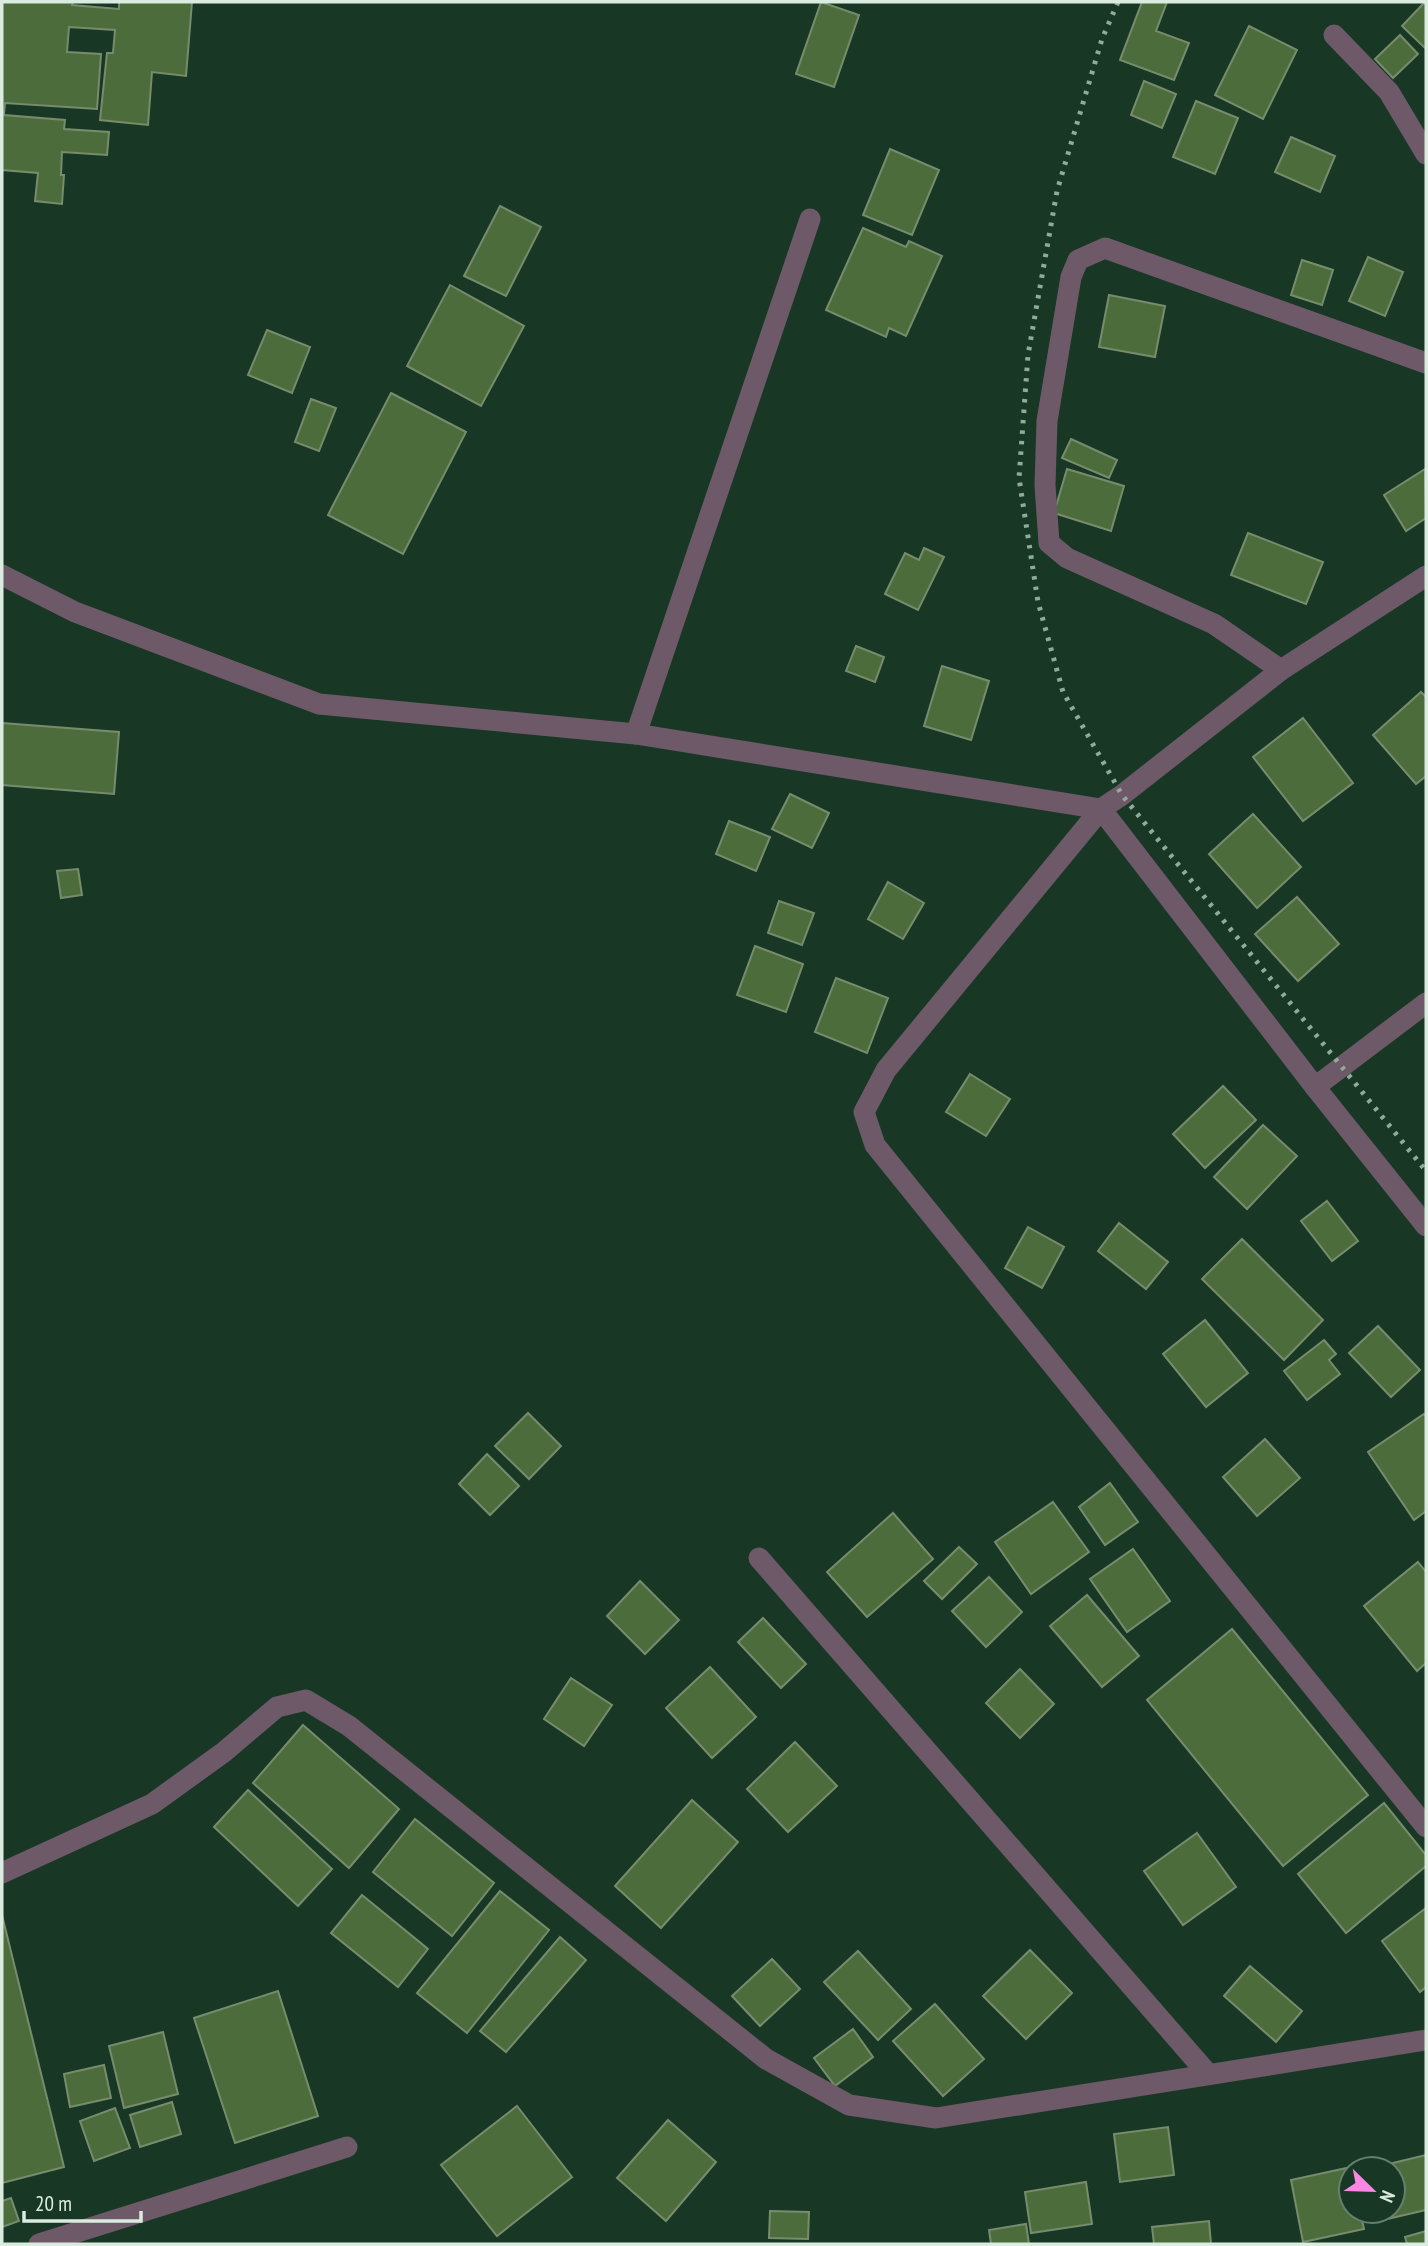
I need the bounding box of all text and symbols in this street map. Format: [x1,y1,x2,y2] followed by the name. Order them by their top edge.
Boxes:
[1337,2155,1407,2225] north arrow
[24,2180,142,2224] scale bar
[1375,2187,1401,2206] text: N
[35,2190,72,2217] text: 20 m

